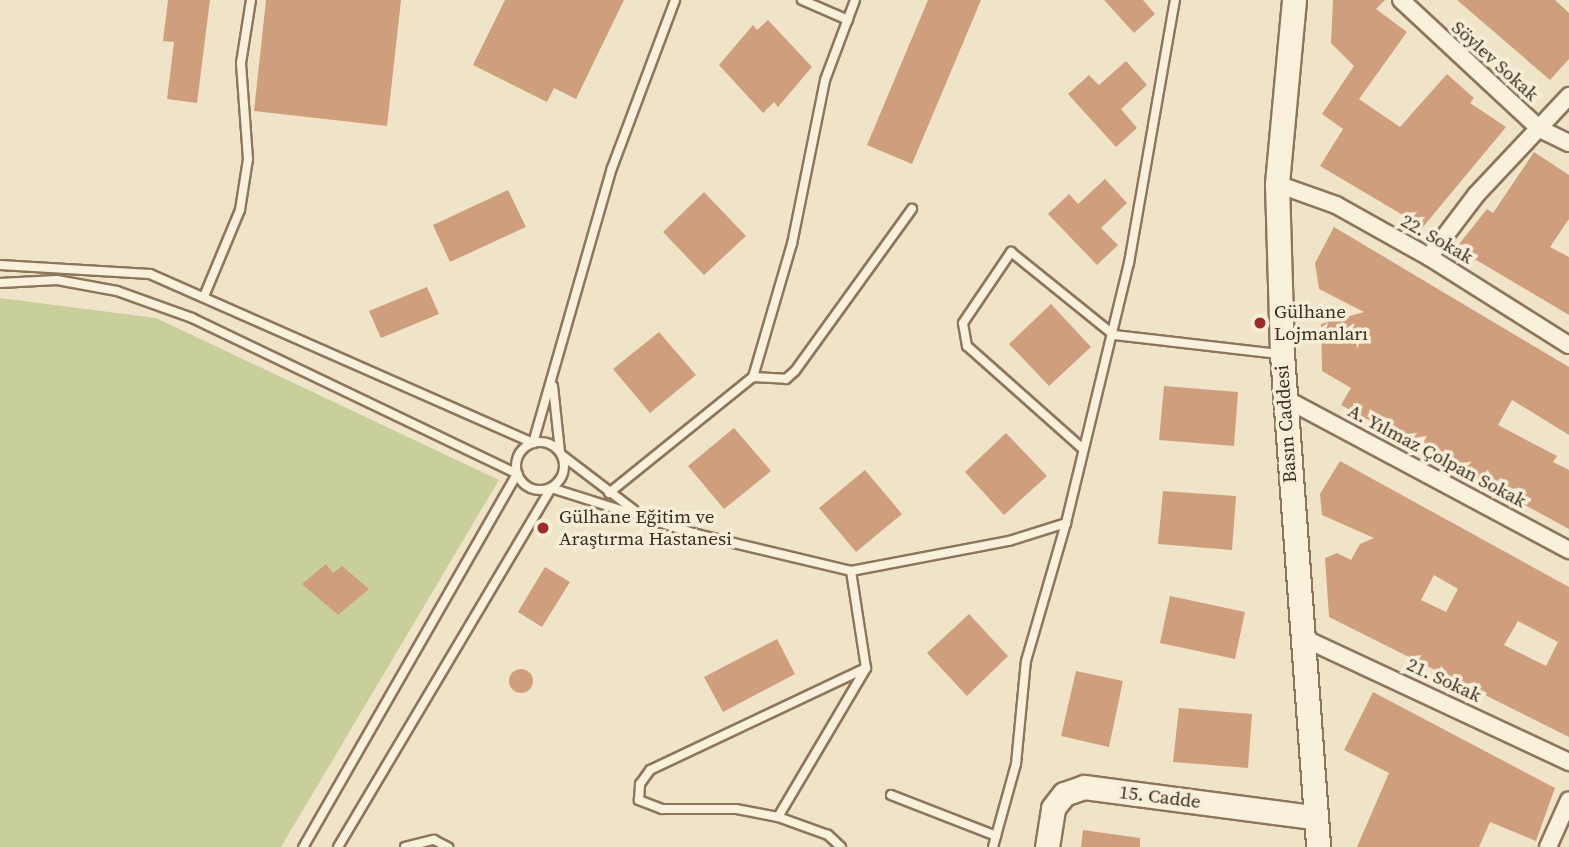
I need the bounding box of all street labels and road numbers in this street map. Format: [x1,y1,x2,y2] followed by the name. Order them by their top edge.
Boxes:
[1447,16,1543,106] street label: Söylev Sokak
[1397,209,1477,269] street label: 22. Sokak
[1271,364,1301,484] street label: Basın Caddesi
[1344,399,1530,513] street label: A. Yılmaz Çolpan Sokak
[1403,653,1485,707] street label: 21. Sokak
[1118,781,1202,813] street label: 15. Cadde

